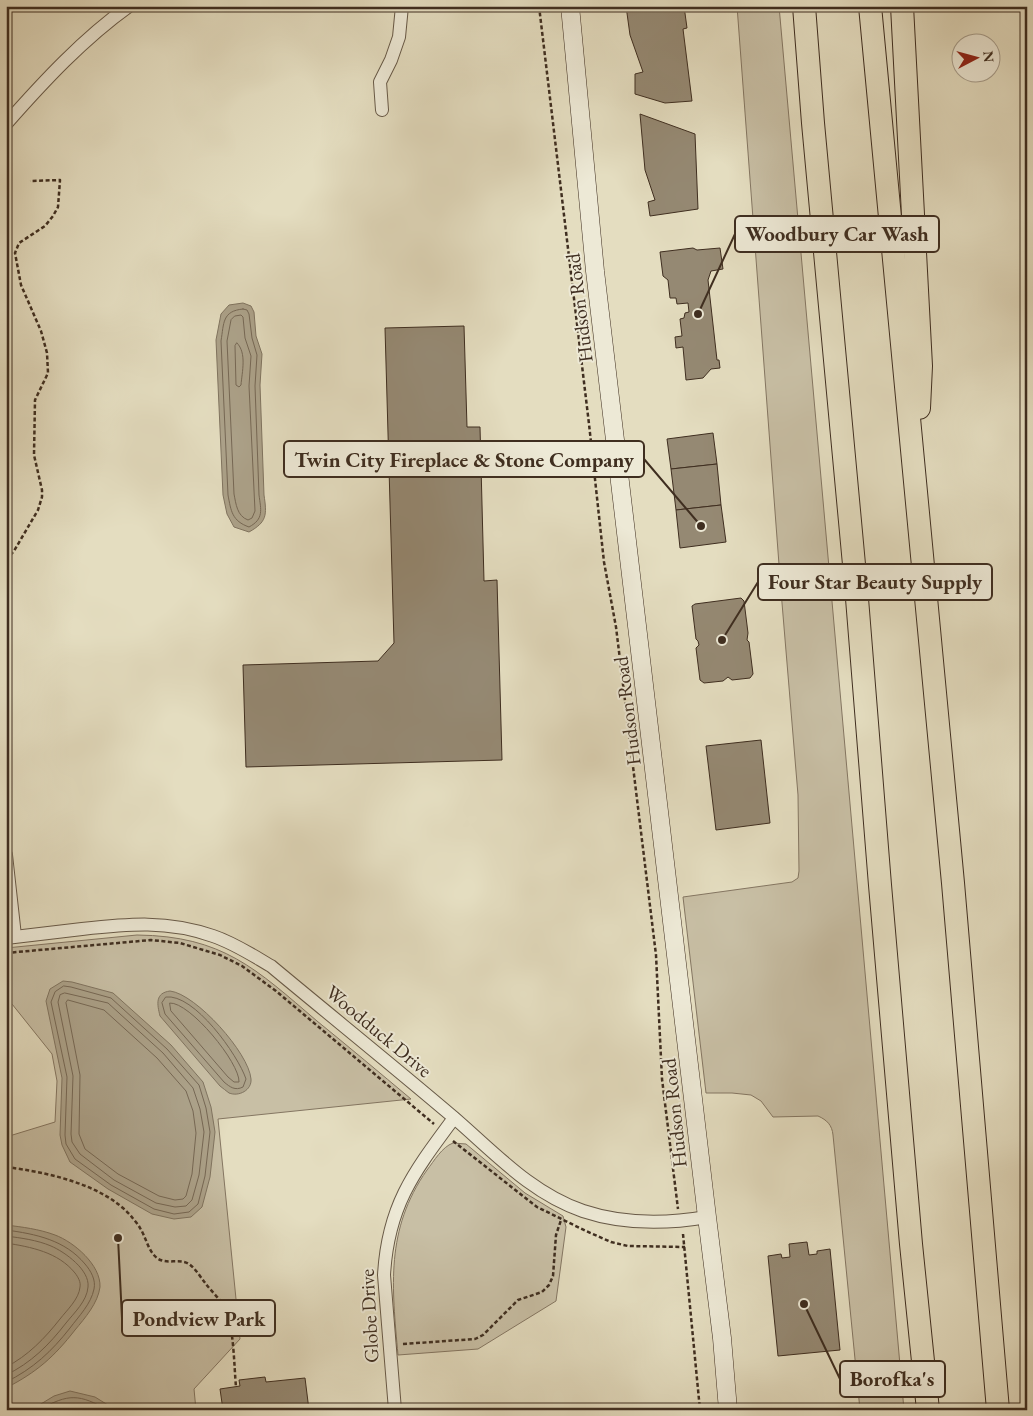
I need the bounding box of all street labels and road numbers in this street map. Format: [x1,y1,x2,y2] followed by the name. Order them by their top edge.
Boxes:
[559,251,599,364] street label: Hudson Road
[607,654,647,767] street label: Hudson Road
[320,979,438,1083] street label: Woodduck Drive
[655,1056,693,1169] street label: Hudson Road
[354,1268,384,1364] street label: Globe Drive

